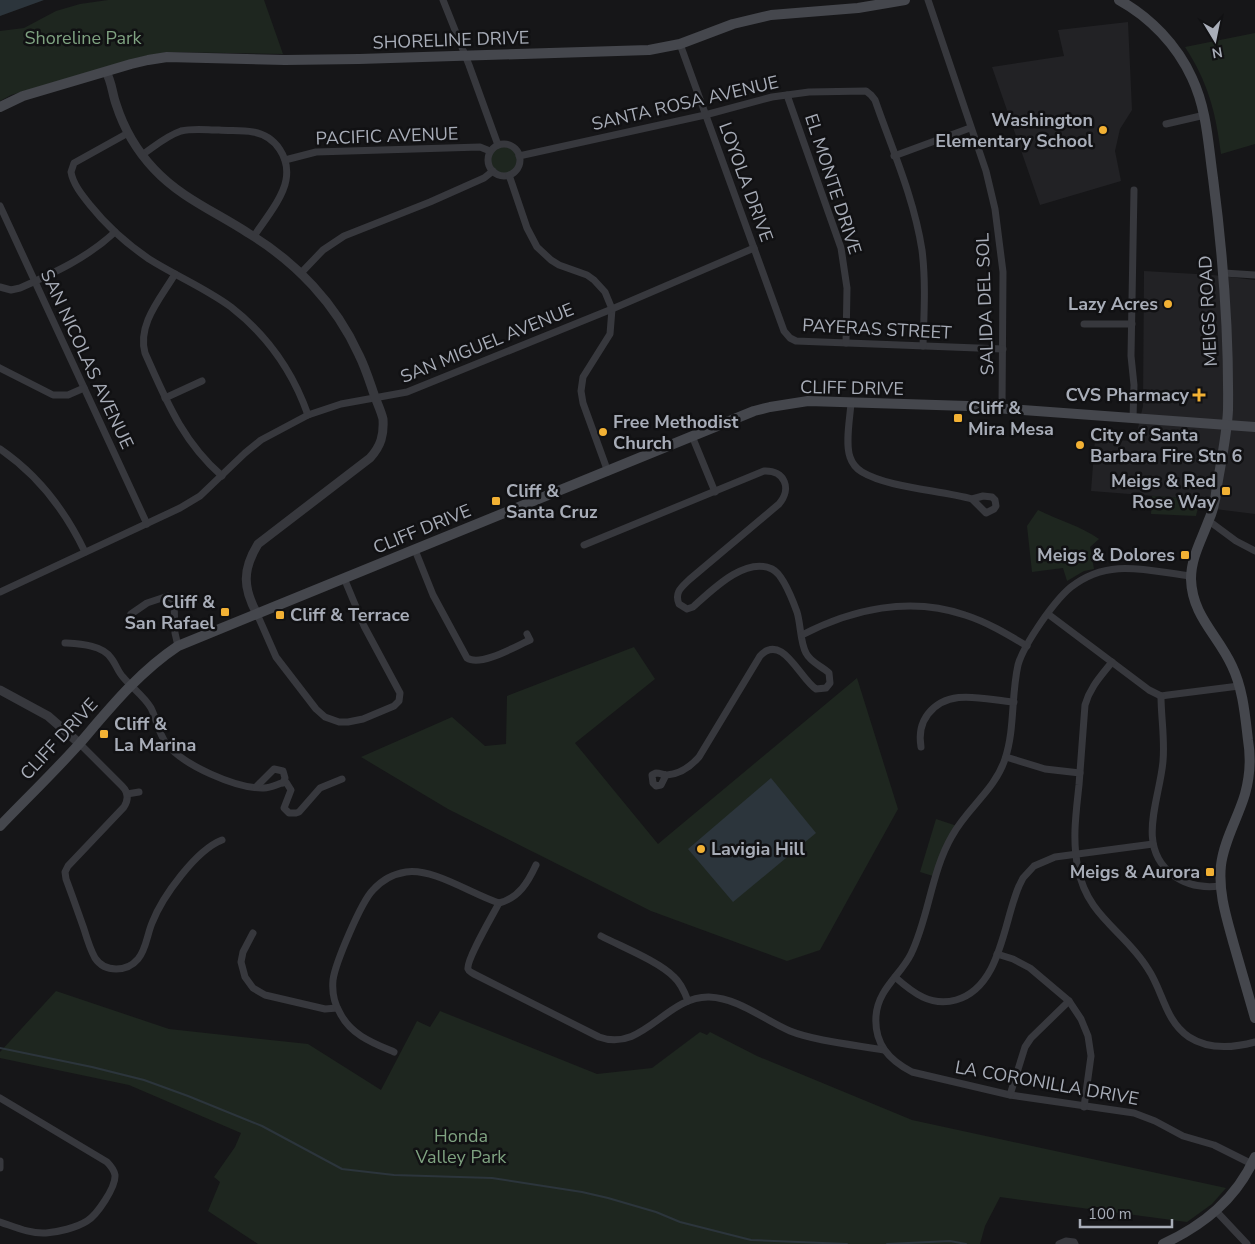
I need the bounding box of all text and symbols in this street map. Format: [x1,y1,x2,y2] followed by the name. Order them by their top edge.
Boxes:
[1190,15,1240,65] north arrow
[372,25,530,55] street label: SHORELINE DRIVE
[24,26,143,50] park label: Shoreline Park
[1210,42,1224,63] text: N
[589,70,781,136] street label: SANTA ROSA AVENUE
[935,108,1093,153] place label: Washington Elementary School
[799,111,867,257] street label: EL MONTE DRIVE
[713,119,779,245] street label: LOYOLA DRIVE
[315,122,459,150] street label: PACIFIC AVENUE
[1097,124,1109,136] marker: Washington Elementary School
[971,232,999,376] street label: SALIDA DEL SOL
[1193,255,1223,367] street label: MEIGS ROAD
[35,265,139,453] street label: SAN NICOLAS AVENUE
[1068,292,1158,316] place label: Lazy Acres
[397,297,577,389] street label: SAN MIGUEL AVENUE
[1162,298,1174,310] marker: Lazy Acres
[802,313,952,345] street label: PAYERAS STREET
[800,375,904,401] street label: CLIFF DRIVE
[1065,383,1190,407] place label: CVS Pharmacy
[1193,389,1205,401] marker: CVS Pharmacy
[968,396,1054,441] place label: Cliff & Mira Mesa
[613,410,738,455] place label: Free Methodist Church
[952,412,964,424] marker: Cliff & Mira Mesa
[1090,423,1242,468] place label: City of Santa Barbara Fire Stn 6
[597,426,609,438] marker: Free Methodist Church
[1074,439,1086,451] marker: City of Santa Barbara Fire Stn 6
[1111,469,1217,514] place label: Meigs & Red Rose Way
[506,479,598,524] place label: Cliff & Santa Cruz
[1220,485,1232,497] marker: Meigs & Red Rose Way
[490,495,502,507] marker: Cliff & Santa Cruz
[369,498,475,560] street label: CLIFF DRIVE
[1037,543,1175,567] place label: Meigs & Dolores
[1179,549,1191,561] marker: Meigs & Dolores
[124,590,216,635] place label: Cliff & San Rafael
[290,603,410,627] place label: Cliff & Terrace
[219,606,231,618] marker: Cliff & San Rafael
[274,609,286,621] marker: Cliff & Terrace
[15,693,103,785] street label: CLIFF DRIVE
[114,712,196,757] place label: Cliff & La Marina
[98,728,110,740] marker: Cliff & La Marina
[711,837,805,861] place label: Lavigia Hill
[695,843,707,855] marker: Lavigia Hill
[1070,860,1200,884] place label: Meigs & Aurora
[1204,866,1216,878] marker: Meigs & Aurora
[953,1055,1141,1111] street label: LA CORONILLA DRIVE
[415,1124,507,1169] park label: Honda Valley Park
[1080,1196,1172,1228] scale bar
[1088,1204,1132,1224] text: 100 m

